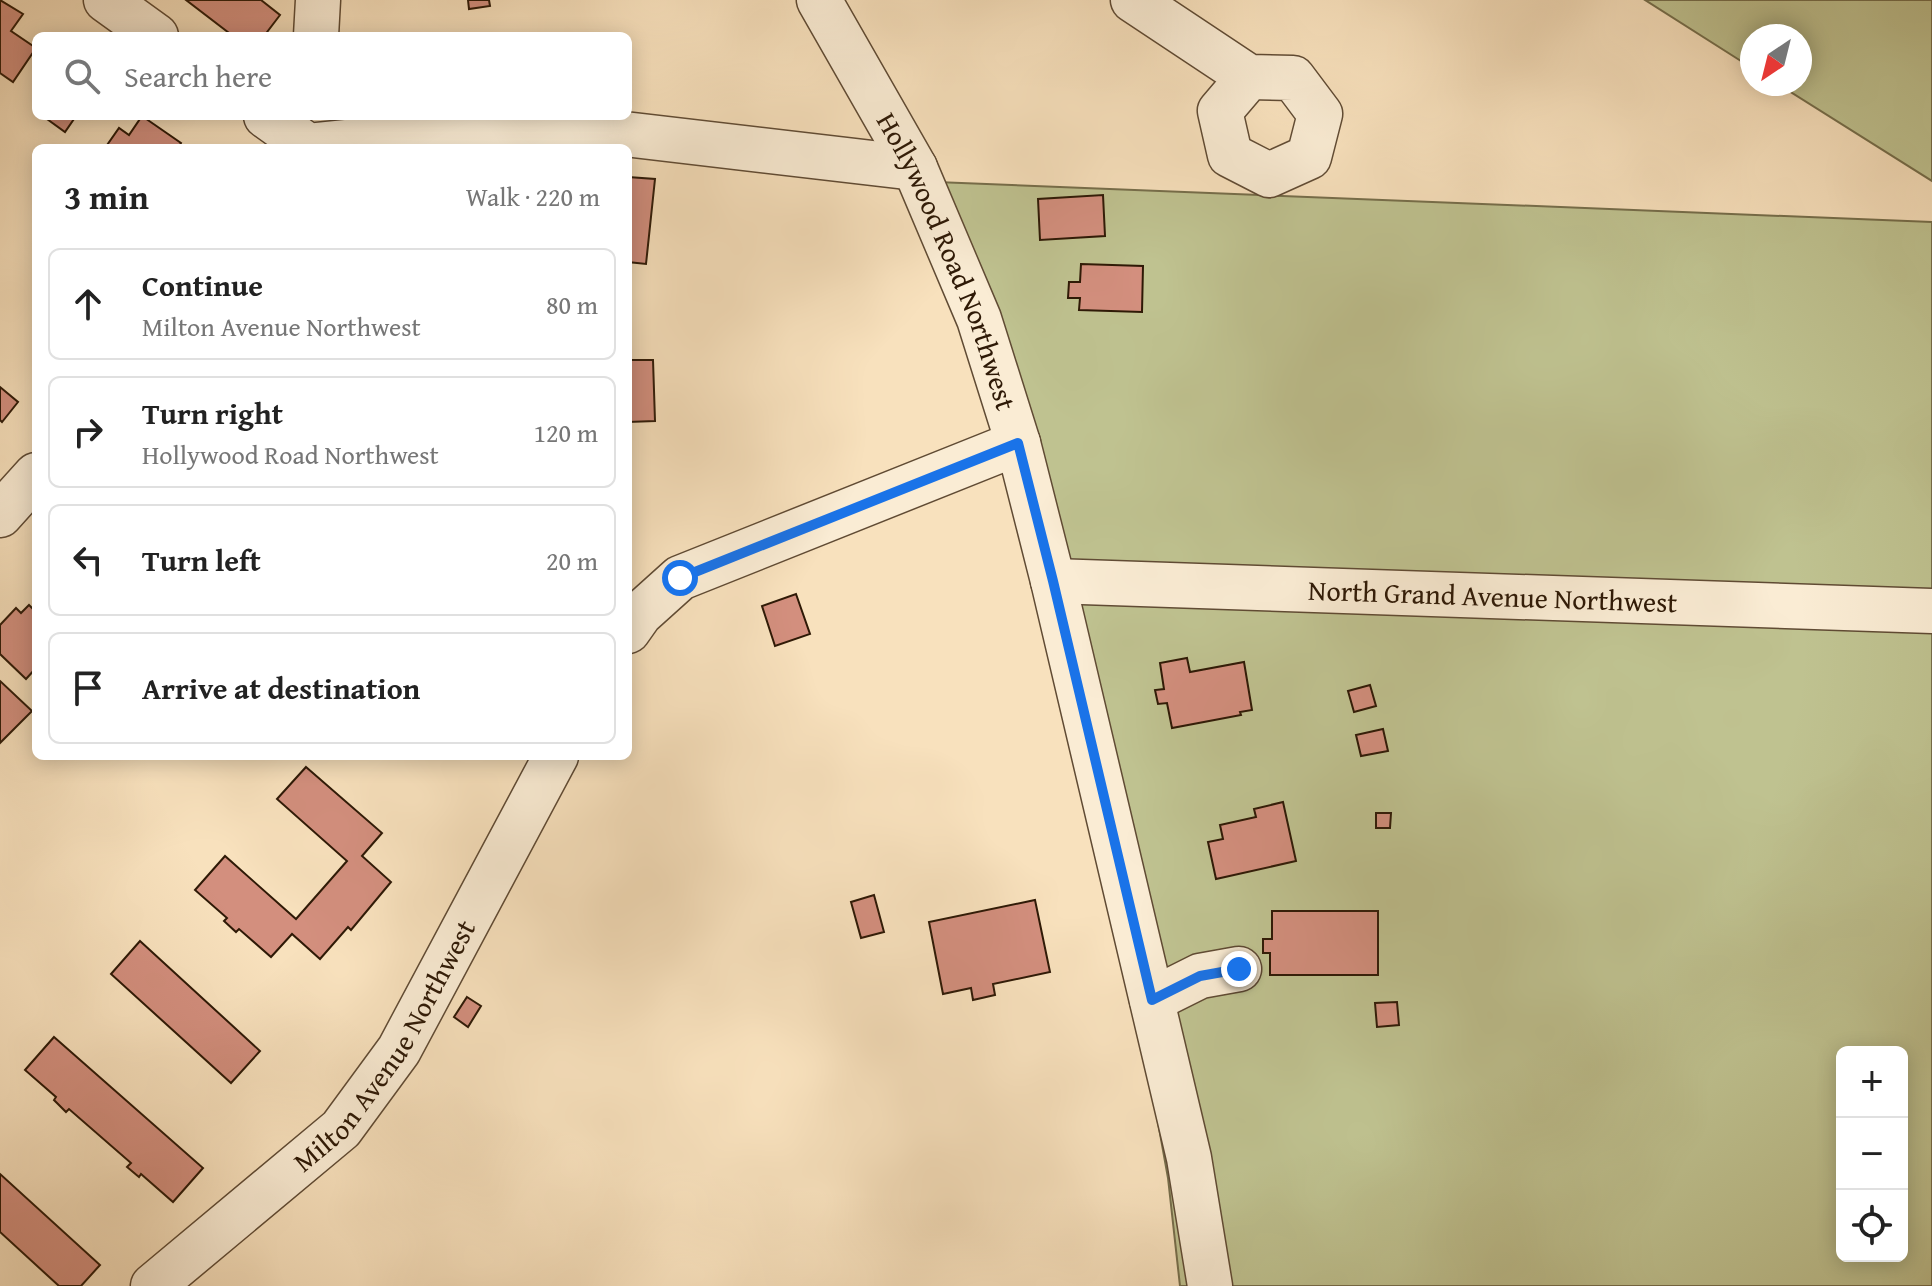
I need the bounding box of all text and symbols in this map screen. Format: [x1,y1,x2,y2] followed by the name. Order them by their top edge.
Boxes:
[1740,24,1812,96] north arrow
[32,32,632,120] search box
[60,54,104,98] icon: search
[124,54,272,98] text: Search here
[867,104,1027,415] street label: Hollywood Road Northwest
[64,172,149,221] text: 3 min
[466,177,600,216] text: Walk · 220 m
[142,263,263,307] text: Continue
[66,282,110,326] icon: ahead
[546,285,598,324] text: 80 m
[142,307,421,346] text: Milton Avenue Northwest
[142,391,283,435] text: Turn right
[66,410,110,454] icon: right
[533,413,598,452] text: 120 m
[142,435,439,474] text: Hollywood Road Northwest
[66,538,110,582] icon: left
[142,538,261,582] text: Turn left
[546,541,598,580] text: 20 m
[662,560,698,596] route start
[1307,569,1678,622] street label: North Grand Avenue Northwest
[66,666,110,710] icon: arrive
[142,666,420,710] text: Arrive at destination
[284,912,485,1181] street label: Milton Avenue Northwest
[1221,951,1257,987] route end
[1836,1046,1908,1262] map controls
[1836,1046,1908,1118] button: +
[1836,1118,1908,1190] button: −
[1836,1190,1908,1262] button: locate

